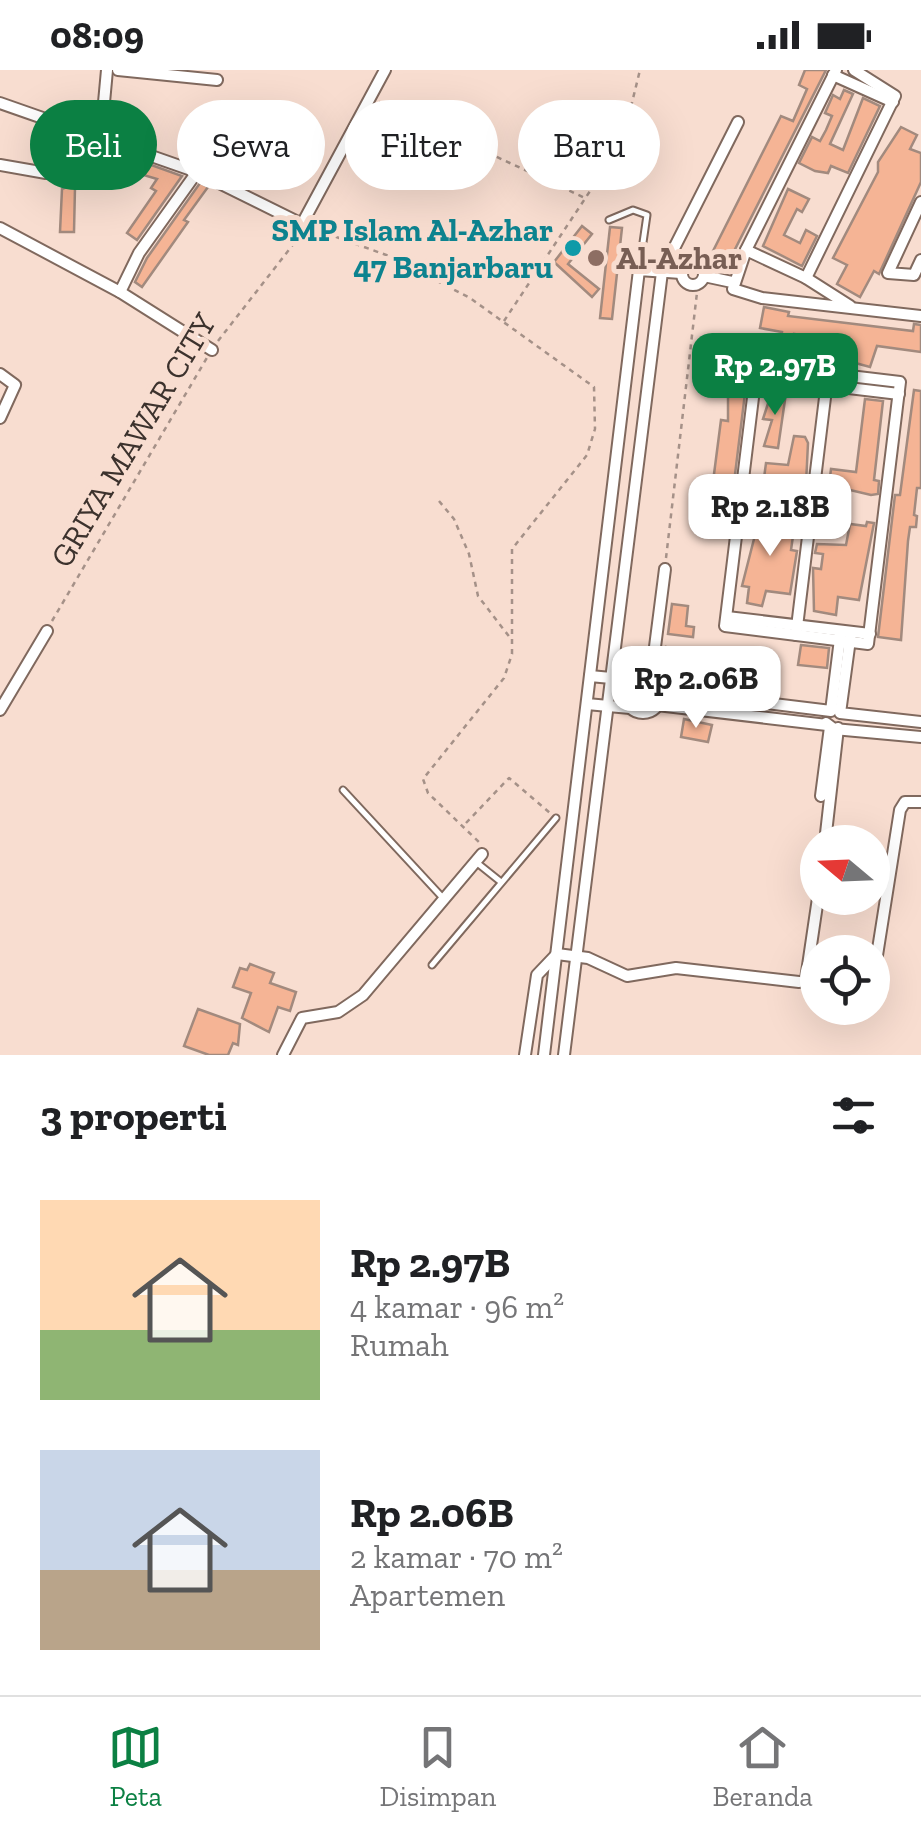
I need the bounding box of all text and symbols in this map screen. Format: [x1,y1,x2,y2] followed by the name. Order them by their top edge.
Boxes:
[50,12,144,58] text: 08:09
[30,100,157,190] chip: Beli
[177,100,325,190] chip: Sewa
[345,100,498,190] chip: Filter
[518,100,660,190] chip: Baru
[271,211,553,286] place label: SMP Islam Al-Azhar 47 Banjarbaru
[562,237,584,259] marker: SMP Islam Al-Azhar 47 Banjarbaru
[616,239,742,277] place label: Al-Azhar
[585,247,607,269] marker: Al-Azhar
[42,306,224,574] street label: GRIYA MAWAR CITY
[672,333,878,418] pin: Rp 2.97B
[714,346,836,384] text: Rp 2.97B
[667,474,873,559] pin: Rp 2.18B
[710,487,830,525] text: Rp 2.18B
[593,646,799,731] pin: Rp 2.06B
[634,659,758,697] text: Rp 2.06B
[800,825,890,915] north arrow
[800,825,890,1025] map controls
[800,935,890,1025] button: locate
[826,1088,881,1143] icon: filters
[40,1090,227,1141] text: 3 properti
[350,1237,510,1288] text: Rp 2.97B
[120,1240,240,1360] icon: home
[350,1288,564,1326] text: 4 kamar · 96 m²
[350,1326,449,1364] text: Rumah
[350,1487,514,1538] text: Rp 2.06B
[120,1490,240,1610] icon: home
[350,1538,563,1576] text: 2 kamar · 70 m²
[350,1576,505,1614] text: Apartemen
[108,1720,163,1813] tab: Peta
[379,1720,496,1813] tab: Disimpan
[713,1720,813,1813] tab: Beranda

